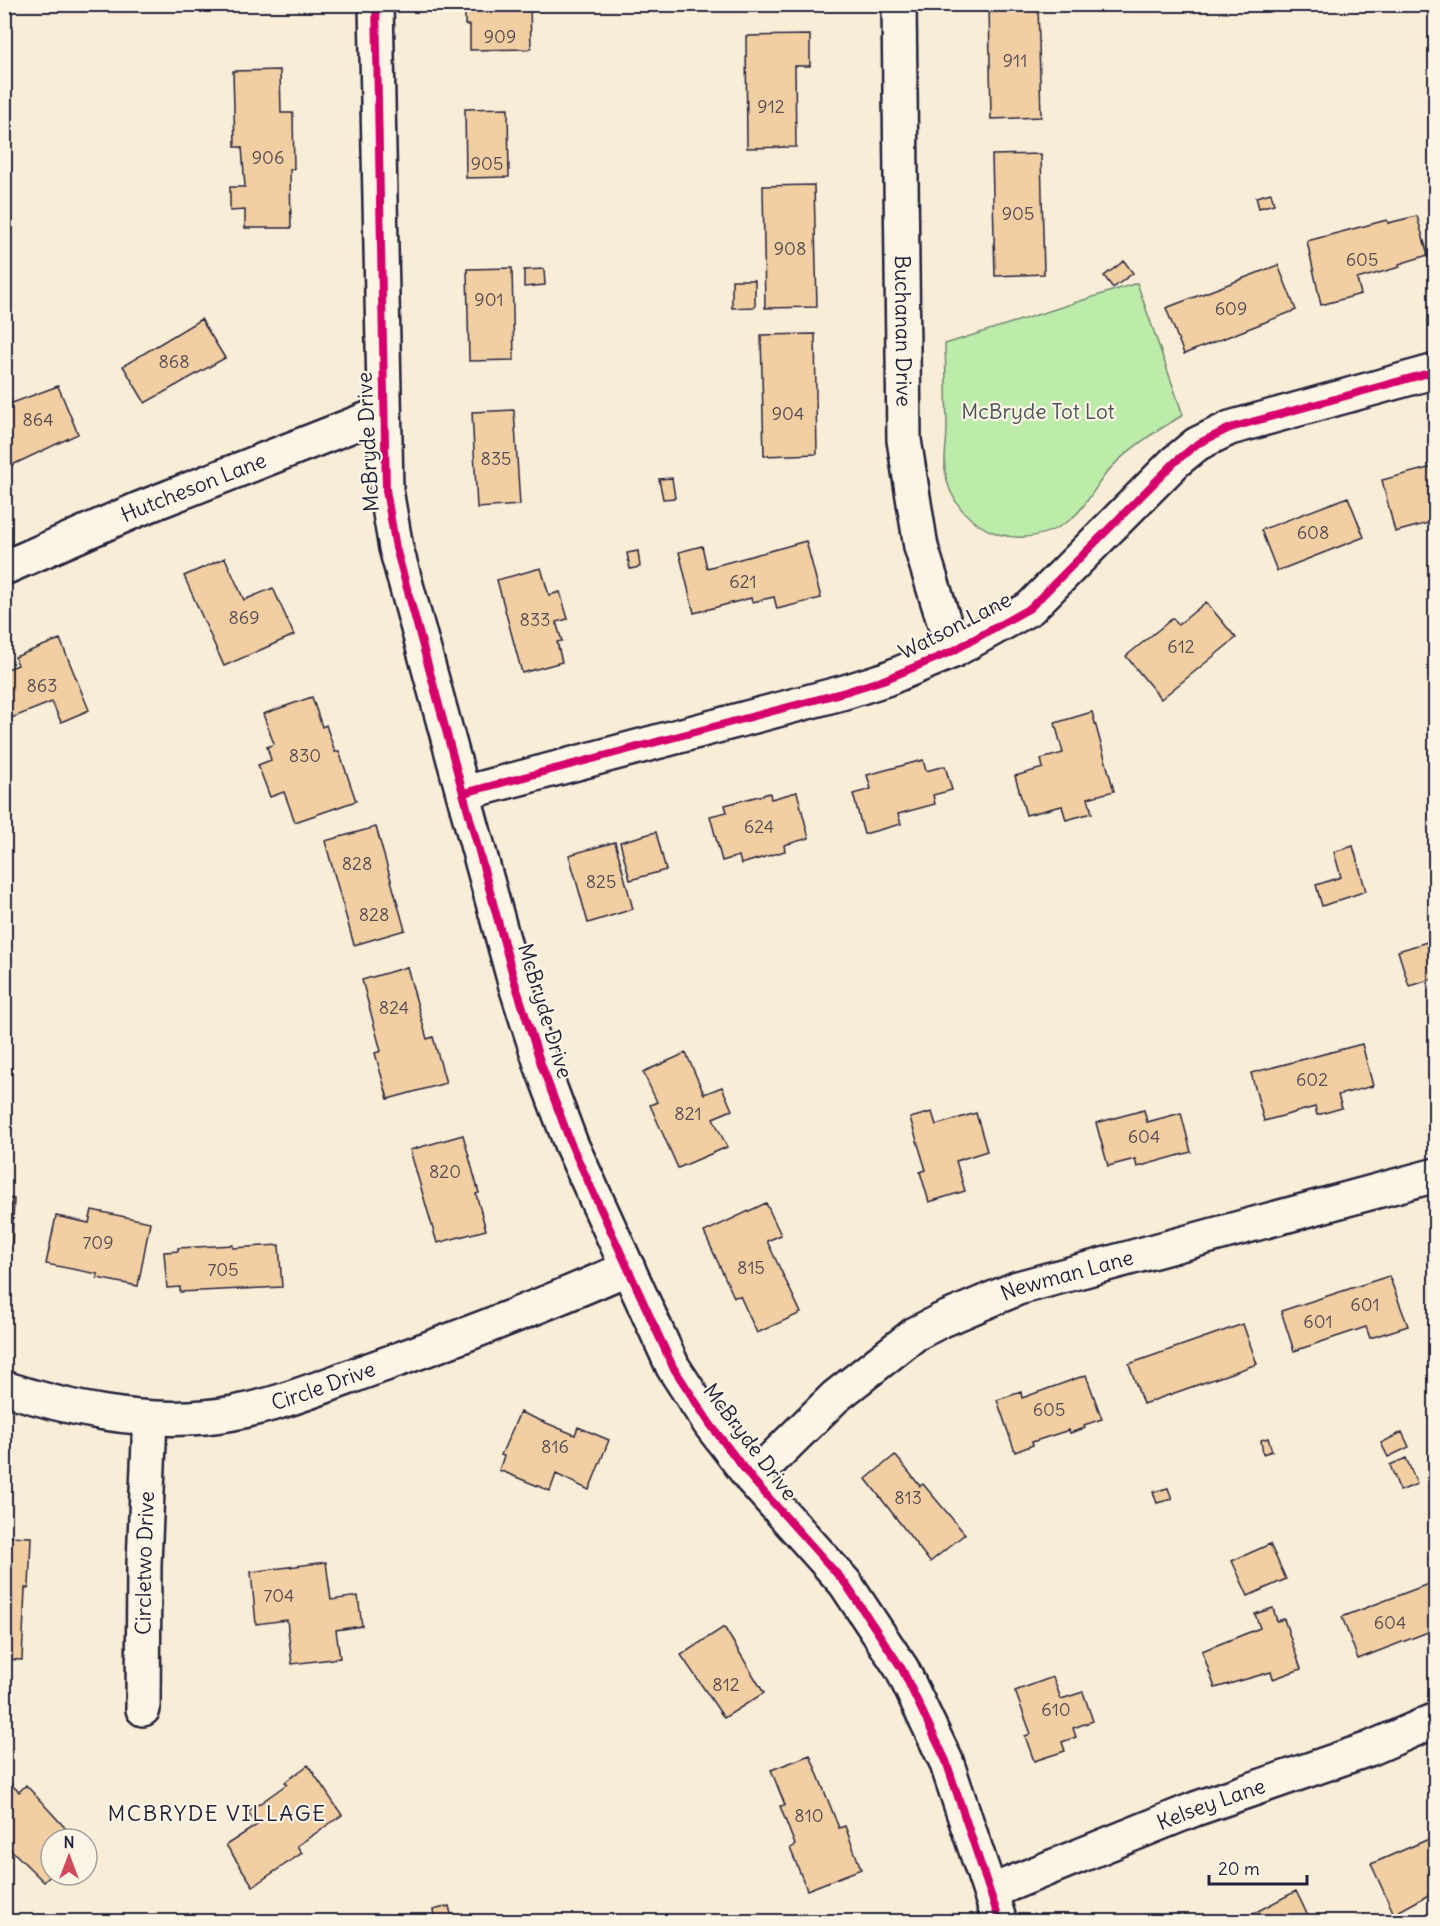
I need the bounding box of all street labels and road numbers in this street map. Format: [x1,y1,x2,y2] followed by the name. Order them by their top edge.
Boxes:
[889,255,918,407] street label: Buchanan Drive
[350,372,385,513] street label: McBryde Drive
[117,446,270,528] street label: Hutcheson Lane
[894,586,1016,665] street label: Watson Lane
[512,940,579,1082] street label: McBryde Drive
[996,1243,1136,1307] street label: Newman Lane
[268,1355,379,1416] street label: Circle Drive
[698,1378,803,1506] street label: McBryde Drive
[130,1491,160,1635] street label: Circletwo Drive
[1153,1772,1269,1836] street label: Kelsey Lane

